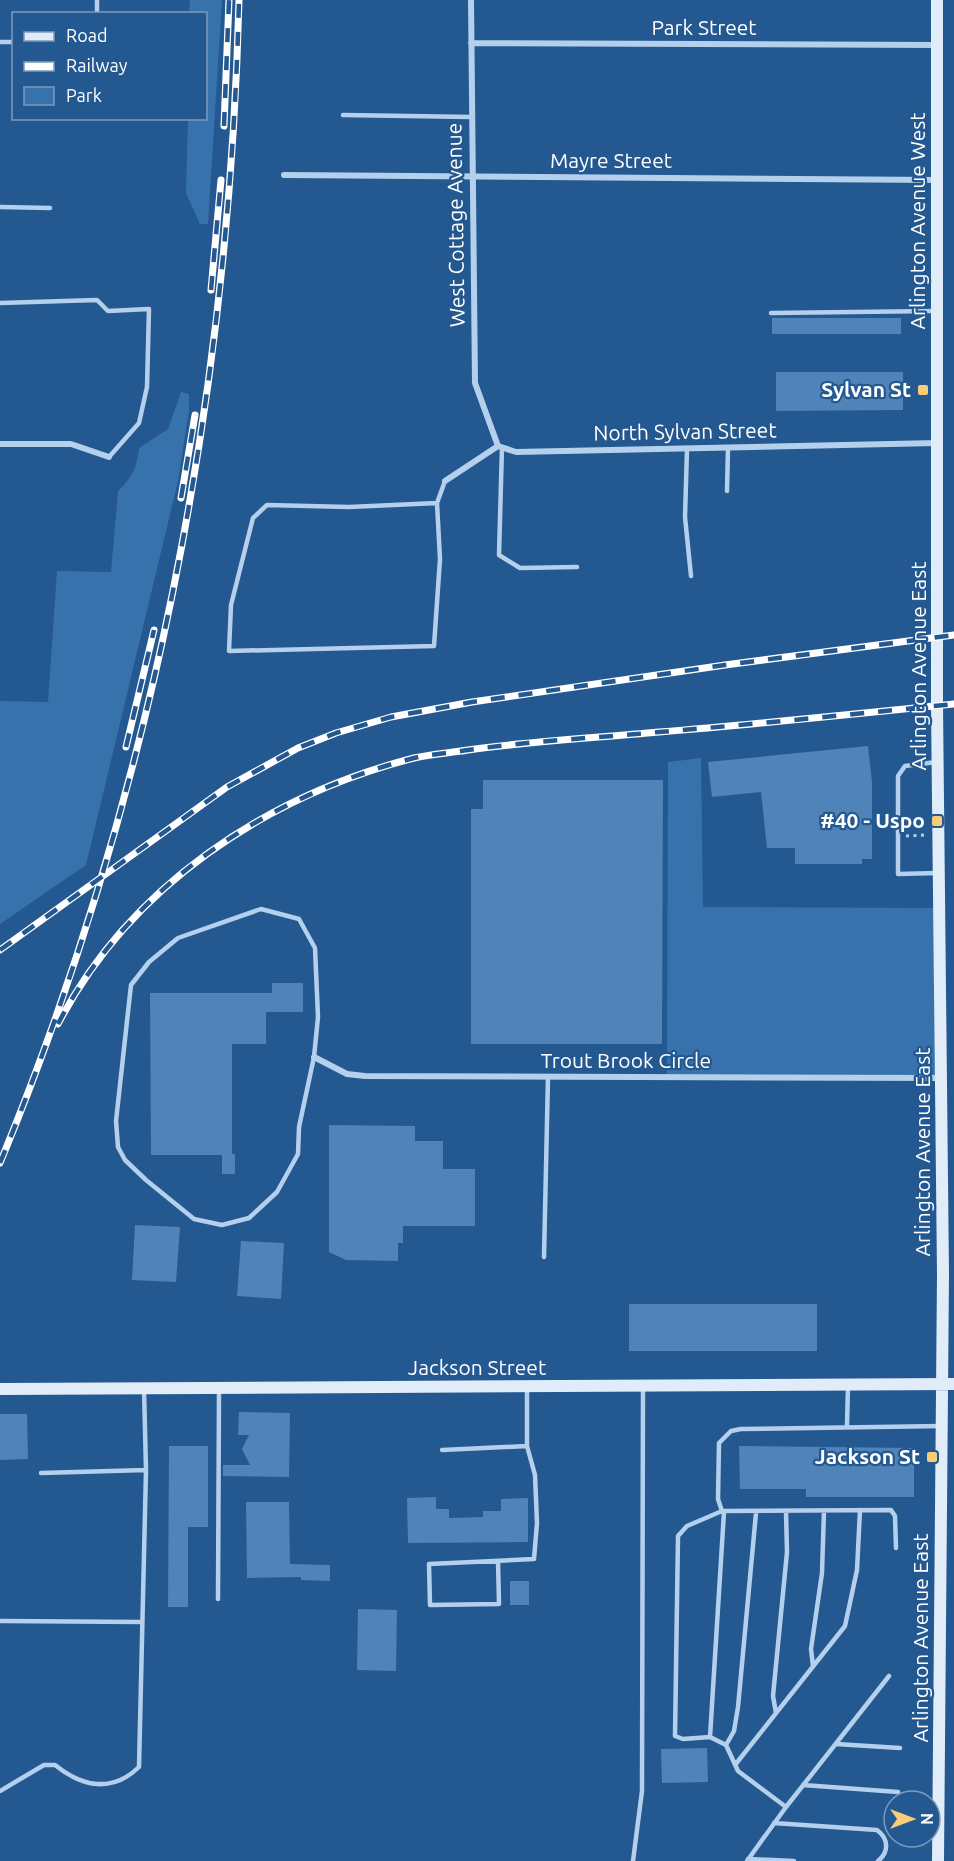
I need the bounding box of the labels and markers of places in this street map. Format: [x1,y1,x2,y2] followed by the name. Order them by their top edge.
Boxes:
[821,377,911,401] place label: Sylvan St
[916,383,930,397] marker: Sylvan St
[820,808,925,832] place label: #40 - Uspo
[930,814,944,828] marker: #40 - Uspo
[815,1444,920,1468] place label: Jackson St
[925,1450,939,1464] marker: Jackson St

